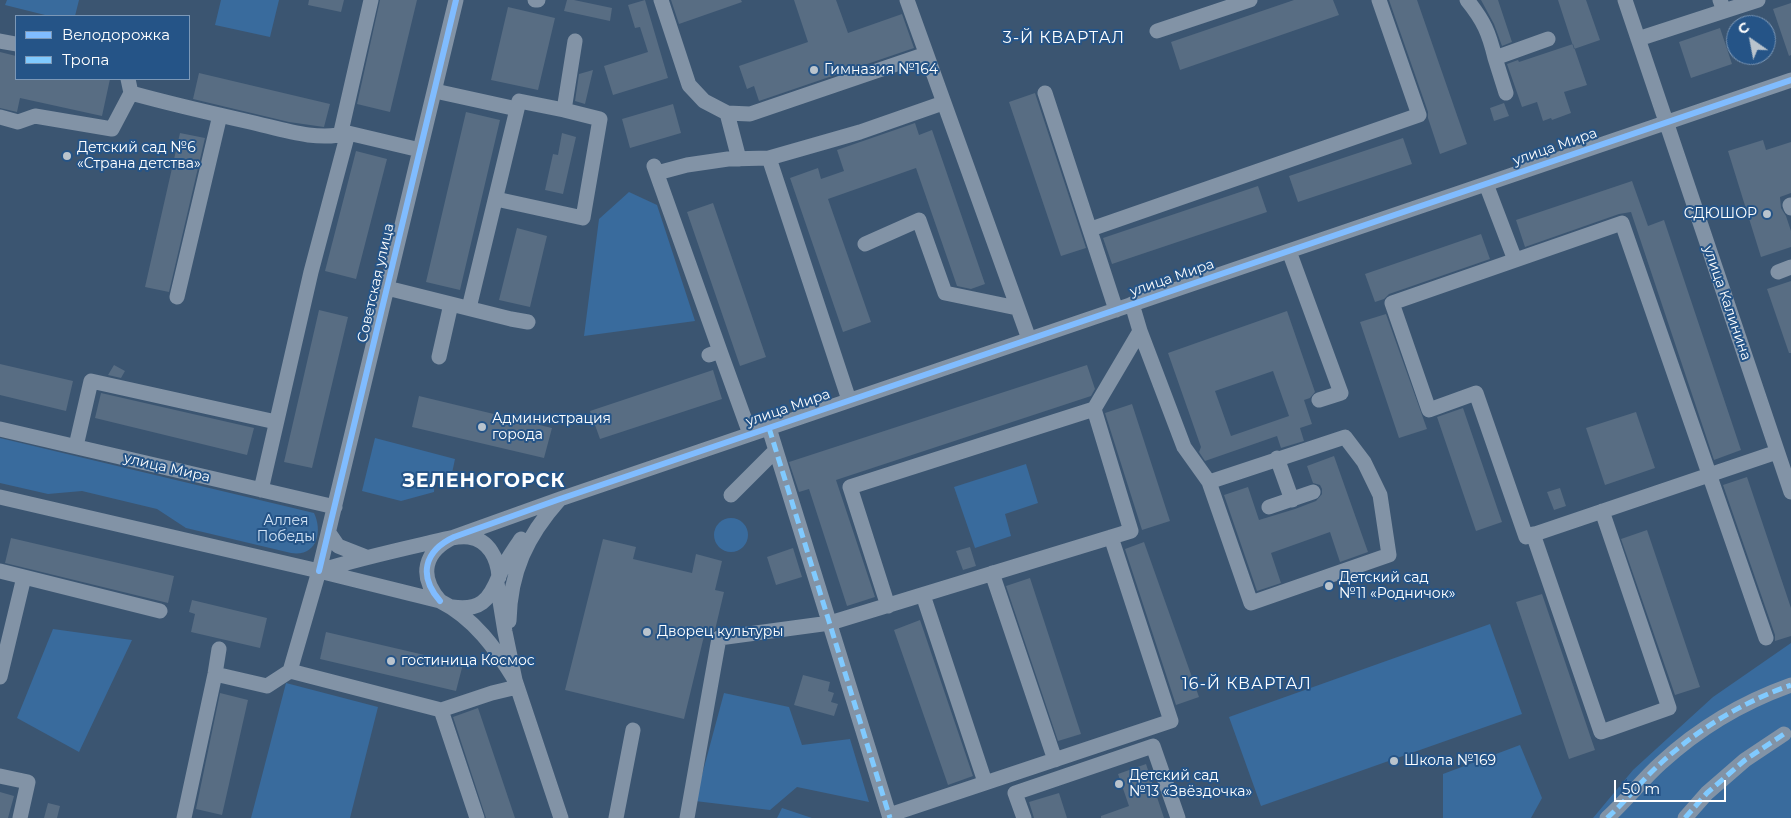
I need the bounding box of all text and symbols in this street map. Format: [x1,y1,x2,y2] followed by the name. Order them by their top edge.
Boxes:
[15,15,190,80] legend
[1726,15,1776,65] north arrow
[1734,18,1753,39] text: С
[62,25,170,44] text: Велодорожка
[1001,28,1127,48] district label: 3-Й КВАРТАЛ
[62,50,109,69] text: Тропа
[824,62,938,78] place label: Гимназия №164
[808,64,820,76] marker: Гимназия №164
[1511,125,1599,169] street label: улица Мира
[77,140,201,172] place label: Детский сад №6 «Страна детства»
[61,150,73,162] marker: Детский сад №6 «Страна детства»
[1684,206,1757,222] place label: СДЮШОР
[1761,208,1773,220] marker: СДЮШОР
[354,222,398,344] street label: Советская улица
[1699,243,1755,363] street label: улица Калинина
[1128,256,1216,300] street label: улица Мира
[744,386,832,430] street label: улица Мира
[492,411,611,444] place label: Администрация города
[476,421,488,433] marker: Администрация города
[122,450,212,486] street label: улица Мира
[401,470,567,492] district label: ЗЕЛЕНОГОРСК
[257,513,315,546] park label: Аллея Победы
[1339,570,1456,602] place label: Детский сад №11 «Родничок»
[1323,580,1335,592] marker: Детский сад №11 «Родничок»
[657,624,783,640] place label: Дворец культуры
[641,626,653,638] marker: Дворец культуры
[401,653,535,669] place label: гостиница Космос
[385,655,397,667] marker: гостиница Космос
[1181,674,1313,694] district label: 16-Й КВАРТАЛ
[1404,753,1496,769] place label: Школа №169
[1388,755,1400,767] marker: Школа №169
[1129,768,1252,800] place label: Детский сад №13 «Звёздочка»
[1616,770,1728,802] scale bar
[1113,778,1125,790] marker: Детский сад №13 «Звёздочка»
[1622,779,1660,798] text: 50 m

